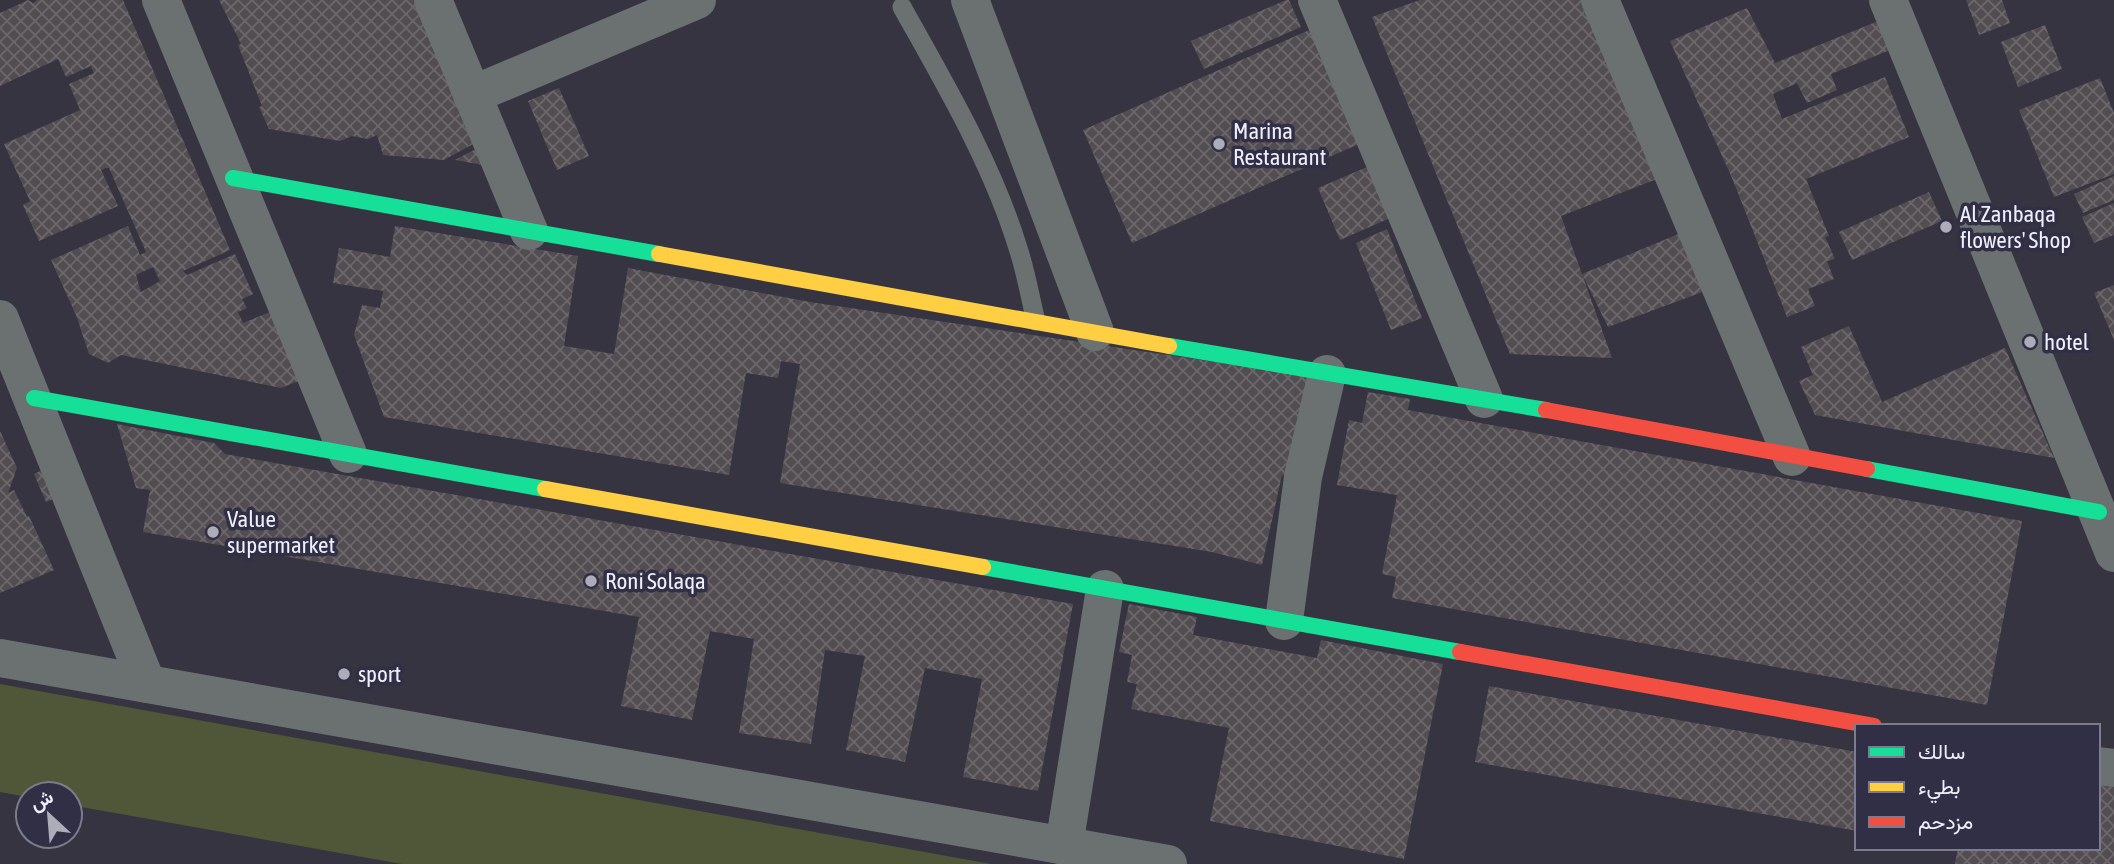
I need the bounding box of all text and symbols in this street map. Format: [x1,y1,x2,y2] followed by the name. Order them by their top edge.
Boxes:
[1233,118,1326,170] place label: Marina Restaurant
[1211,136,1227,152] marker: Marina Restaurant
[1960,201,2071,253] place label: Al Zanbaqa flowers' Shop
[1938,219,1954,235] marker: Al Zanbaqa flowers' Shop
[2044,329,2089,355] place label: hotel
[2022,334,2038,350] marker: hotel
[227,506,335,558] place label: Value supermarket
[205,524,221,540] marker: Value supermarket
[605,568,706,594] place label: Roni Solaqa
[583,573,599,589] marker: Roni Solaqa
[358,661,401,687] place label: sport
[336,666,352,682] marker: sport
[1855,724,2100,850] legend
[1918,739,1965,763] text: سالك
[1918,774,1961,804] text: بطيء
[14,780,84,850] north arrow
[26,785,57,816] text: ش
[1918,809,1973,836] text: مزدحم

